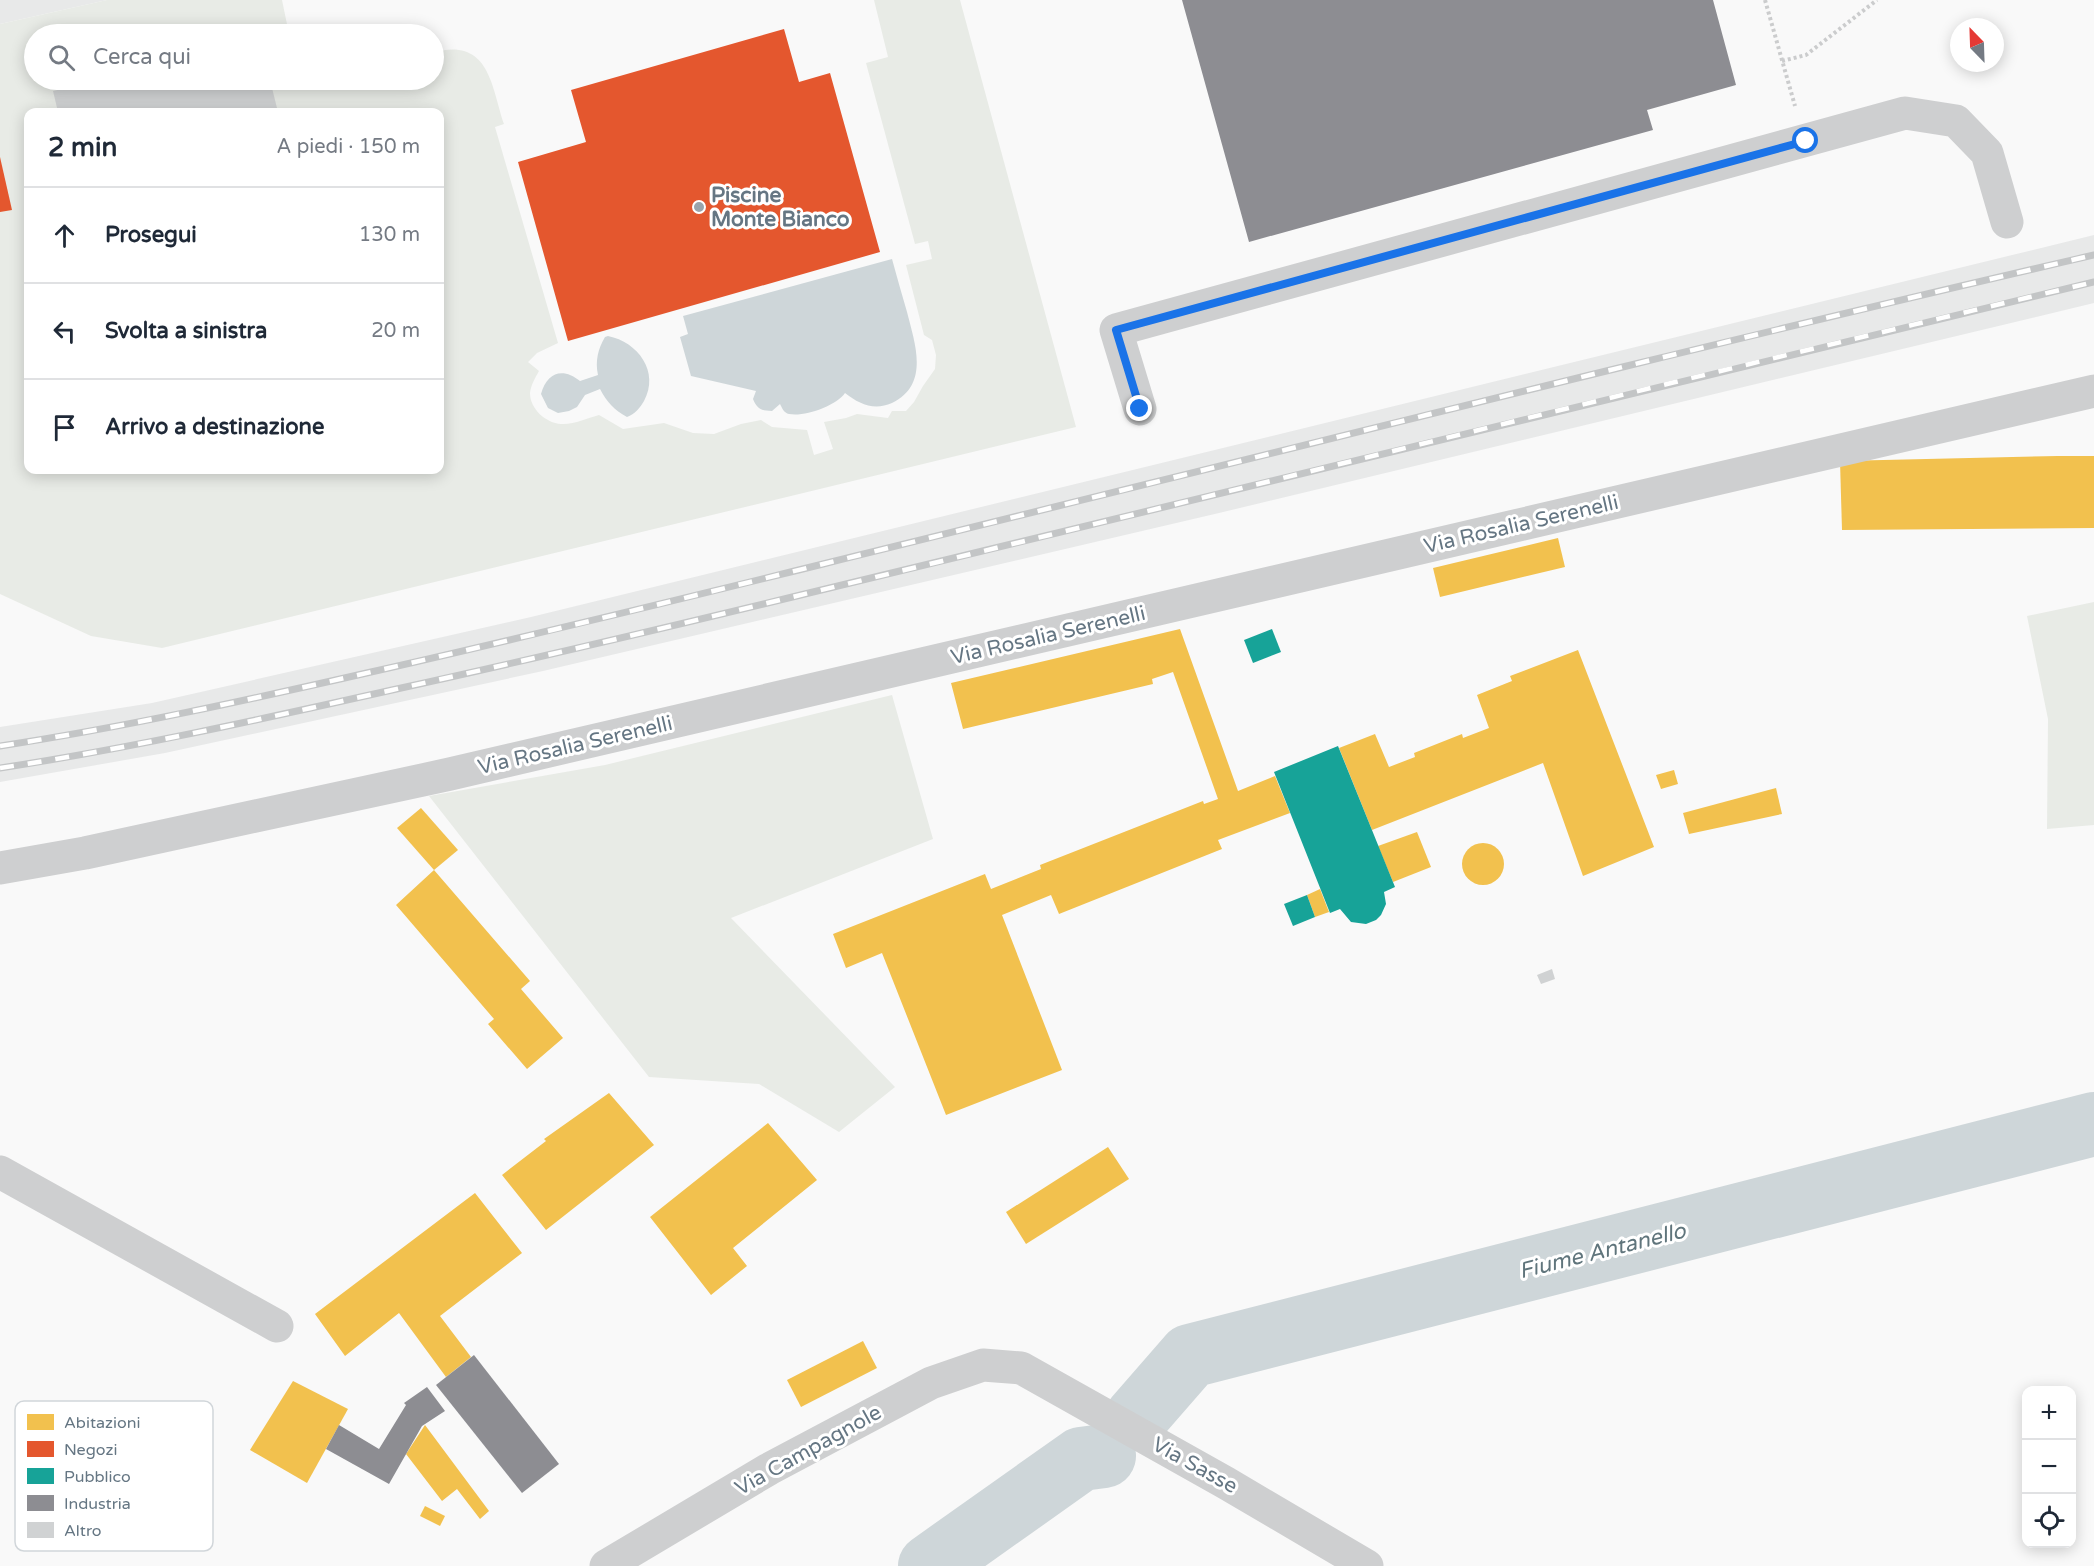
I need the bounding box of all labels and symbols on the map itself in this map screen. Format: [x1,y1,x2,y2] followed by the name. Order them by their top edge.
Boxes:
[1950,18,2004,72] north arrow
[1792,127,1818,153] route start
[711,183,850,232] place label: Piscine Monte Bianco
[692,200,706,214] marker: Piscine Monte Bianco
[1126,395,1152,421] route end
[1421,490,1621,559] street label: Via Rosalia Serenelli
[948,601,1148,670] street label: Via Rosalia Serenelli
[475,711,675,780] street label: Via Rosalia Serenelli
[1516,1217,1690,1284] water label: Fiume Antanello
[731,1400,886,1501] street label: Via Campagnole
[15,1401,213,1551] legend
[64,1413,140,1433] text: Abitazioni
[1148,1432,1242,1499] street label: Via Sasse
[64,1440,117,1460] text: Negozi
[64,1467,131,1487] text: Pubblico
[64,1494,131,1514] text: Industria
[64,1521,102,1541] text: Altro

